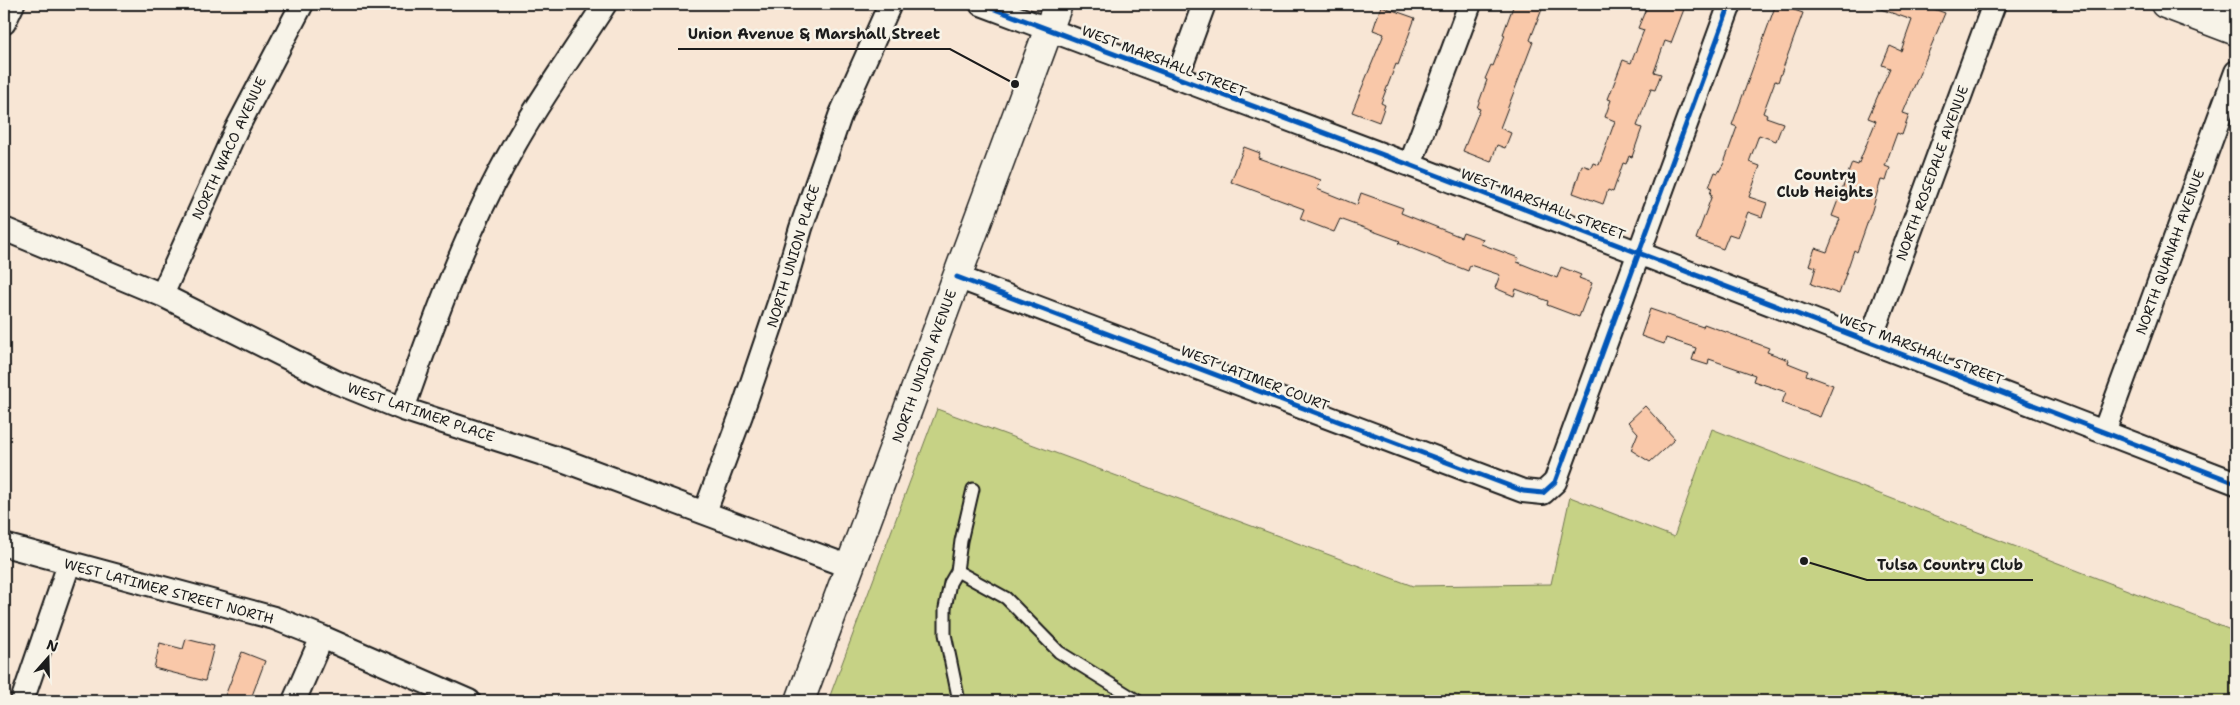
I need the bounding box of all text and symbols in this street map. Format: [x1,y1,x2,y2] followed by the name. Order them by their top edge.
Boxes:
[678,19,950,49] callout: Union Avenue & Marshall Street
[1079,21,1249,101] street label: WEST MARSHALL STREET
[688,24,940,44] text: Union Avenue & Marshall Street
[188,73,270,222] street label: NORTH WACO AVENUE
[1892,83,1972,263] street label: NORTH ROSEDALE AVENUE
[1458,164,1628,244] street label: WEST MARSHALL STREET
[1776,165,1874,202] district label: Country Club Heights
[2132,167,2208,337] street label: NORTH QUANAH AVENUE
[763,182,823,330] street label: NORTH UNION PLACE
[888,287,960,445] street label: NORTH UNION AVENUE
[1836,309,2006,389] street label: WEST MARSHALL STREET
[1178,341,1332,415] street label: WEST LATIMER COURT
[345,378,497,446] street label: WEST LATIMER PLACE
[1867,550,2033,580] callout: Tulsa Country Club
[62,554,276,628] street label: WEST LATIMER STREET NORTH
[1877,555,2023,575] text: Tulsa Country Club
[22,632,72,682] north arrow
[44,635,61,656] text: N

